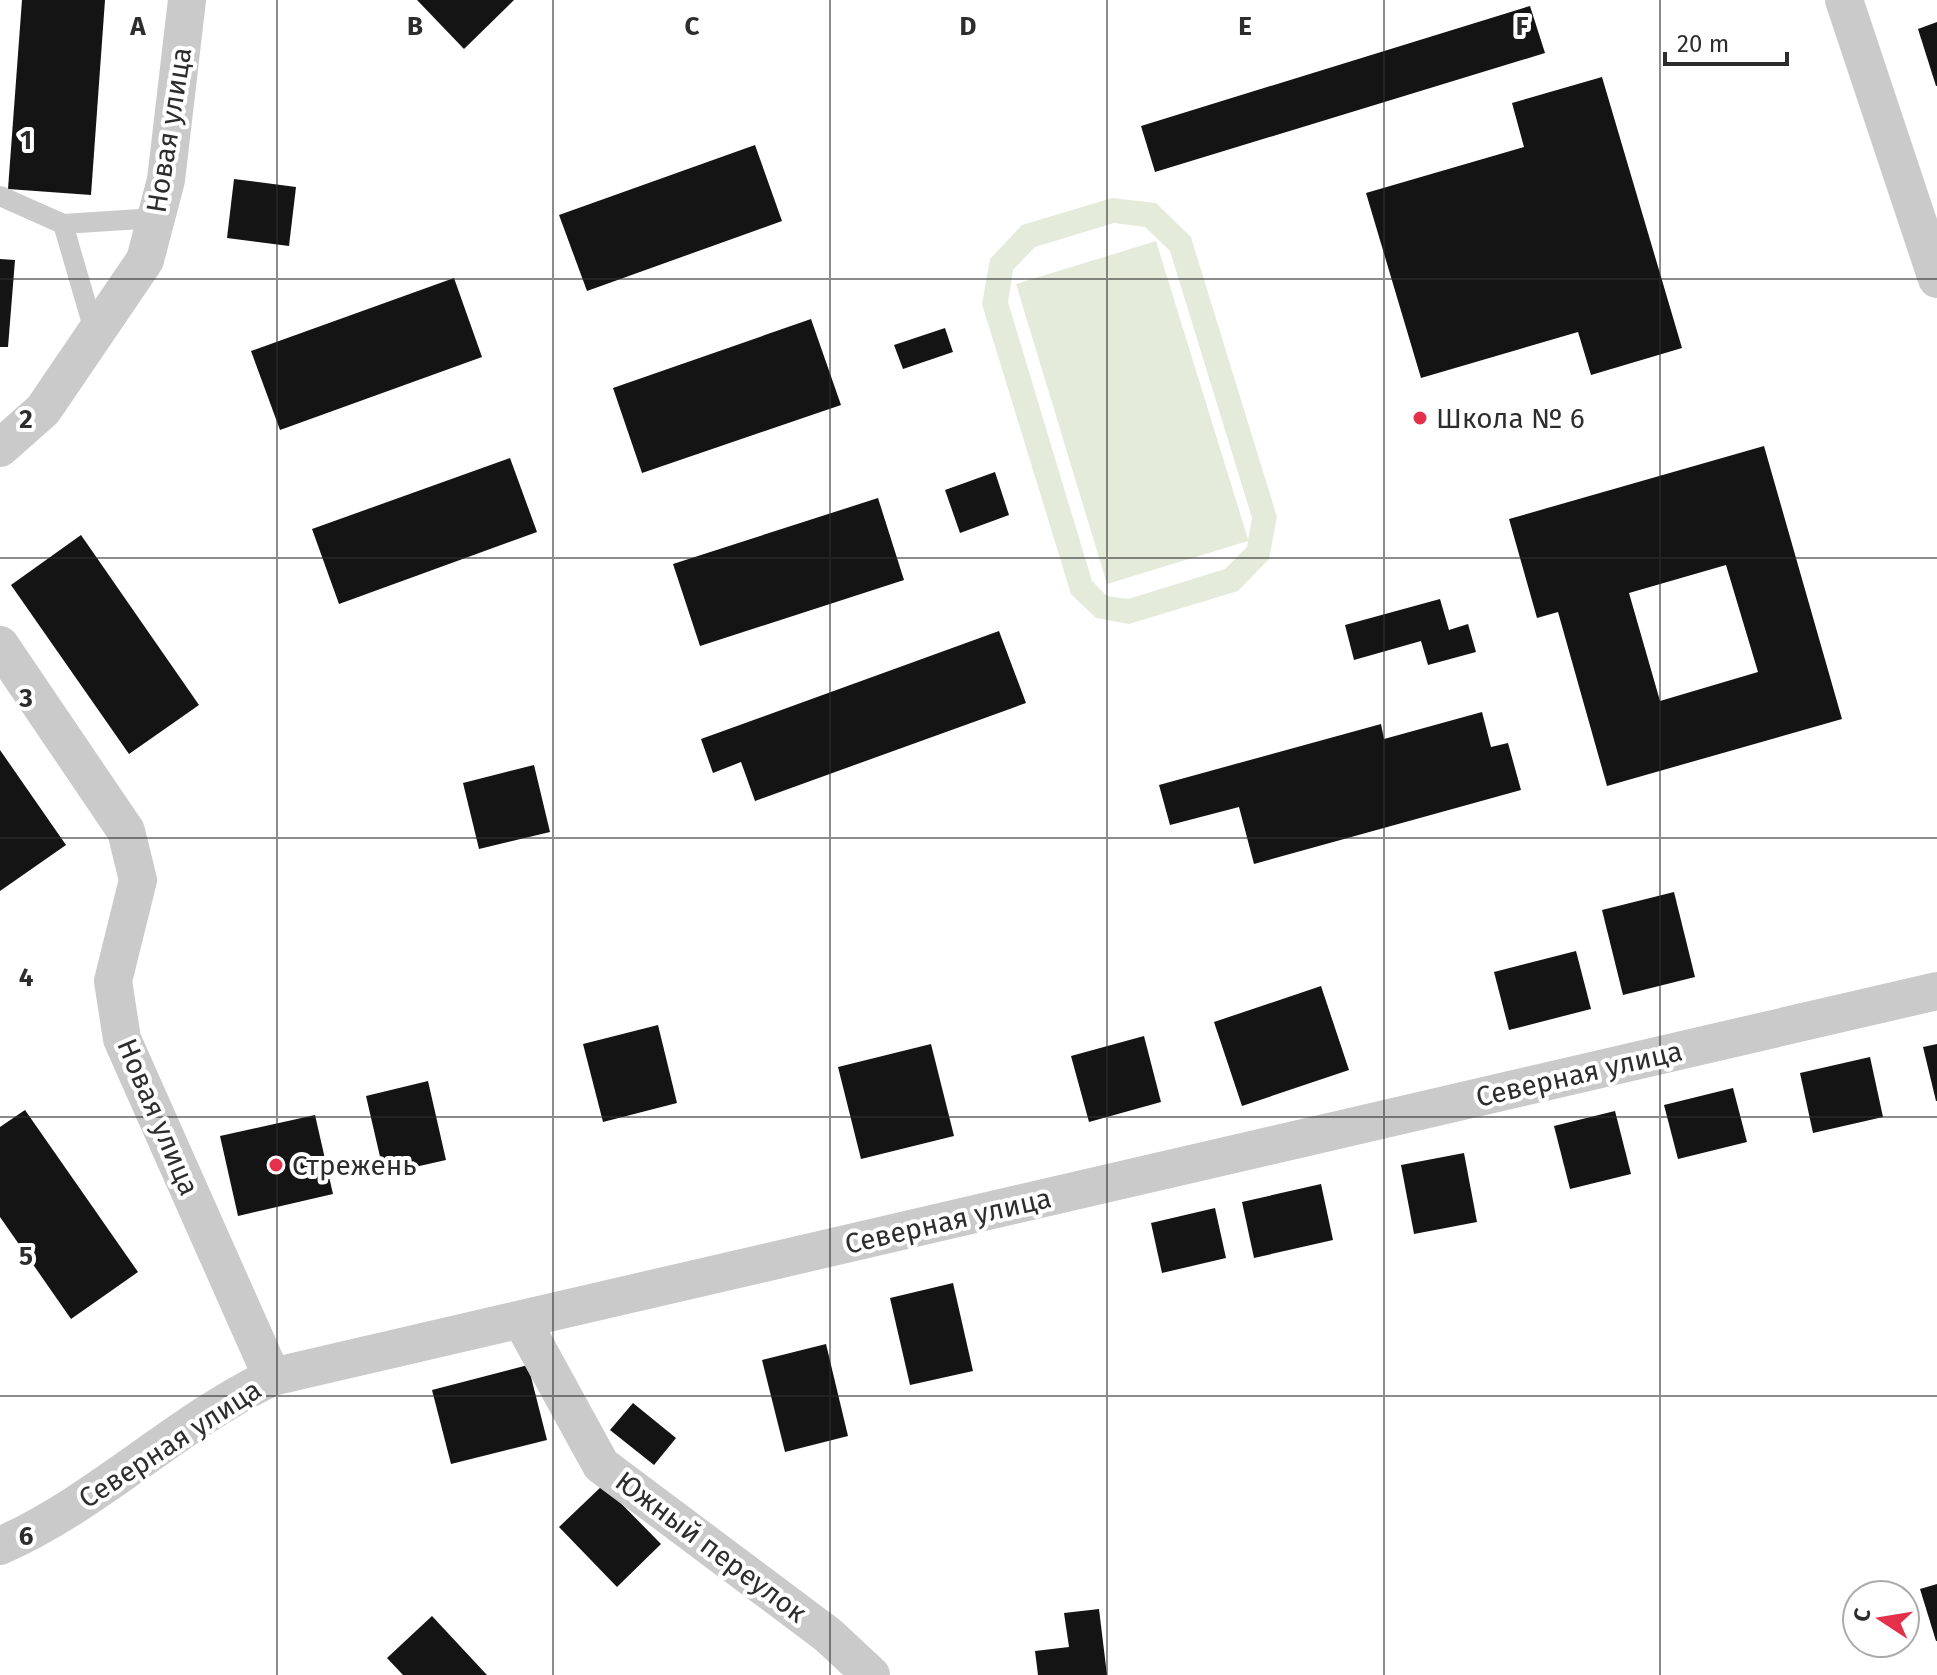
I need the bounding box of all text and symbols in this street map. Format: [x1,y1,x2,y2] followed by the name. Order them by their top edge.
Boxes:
[129,11,146,42] text: A
[407,11,423,42] text: B
[685,11,700,42] text: C
[960,11,977,42] text: D
[1238,11,1252,42] text: E
[1516,11,1529,42] text: F
[1665,16,1787,66] scale bar
[1677,30,1729,58] text: 20 m
[140,45,198,215] street label: Новая улица
[20,125,32,156] text: 1
[1436,402,1585,435] place label: Школа № 6
[19,404,33,435] text: 2
[1411,409,1429,427] marker: Школа № 6
[18,683,33,714] text: 3
[19,962,34,993] text: 4
[110,1034,206,1200] street label: Новая улица
[1473,1034,1685,1114] street label: Северная улица
[292,1149,417,1182] place label: Стрежень
[267,1156,285,1174] marker: Стрежень
[842,1181,1054,1261] street label: Северная улица
[19,1241,33,1272] text: 5
[73,1373,267,1515] street label: Северная улица
[609,1464,813,1630] street label: Южный переулок
[19,1521,34,1552] text: 6
[1841,1579,1921,1659] north arrow
[1847,1606,1877,1624] text: С

